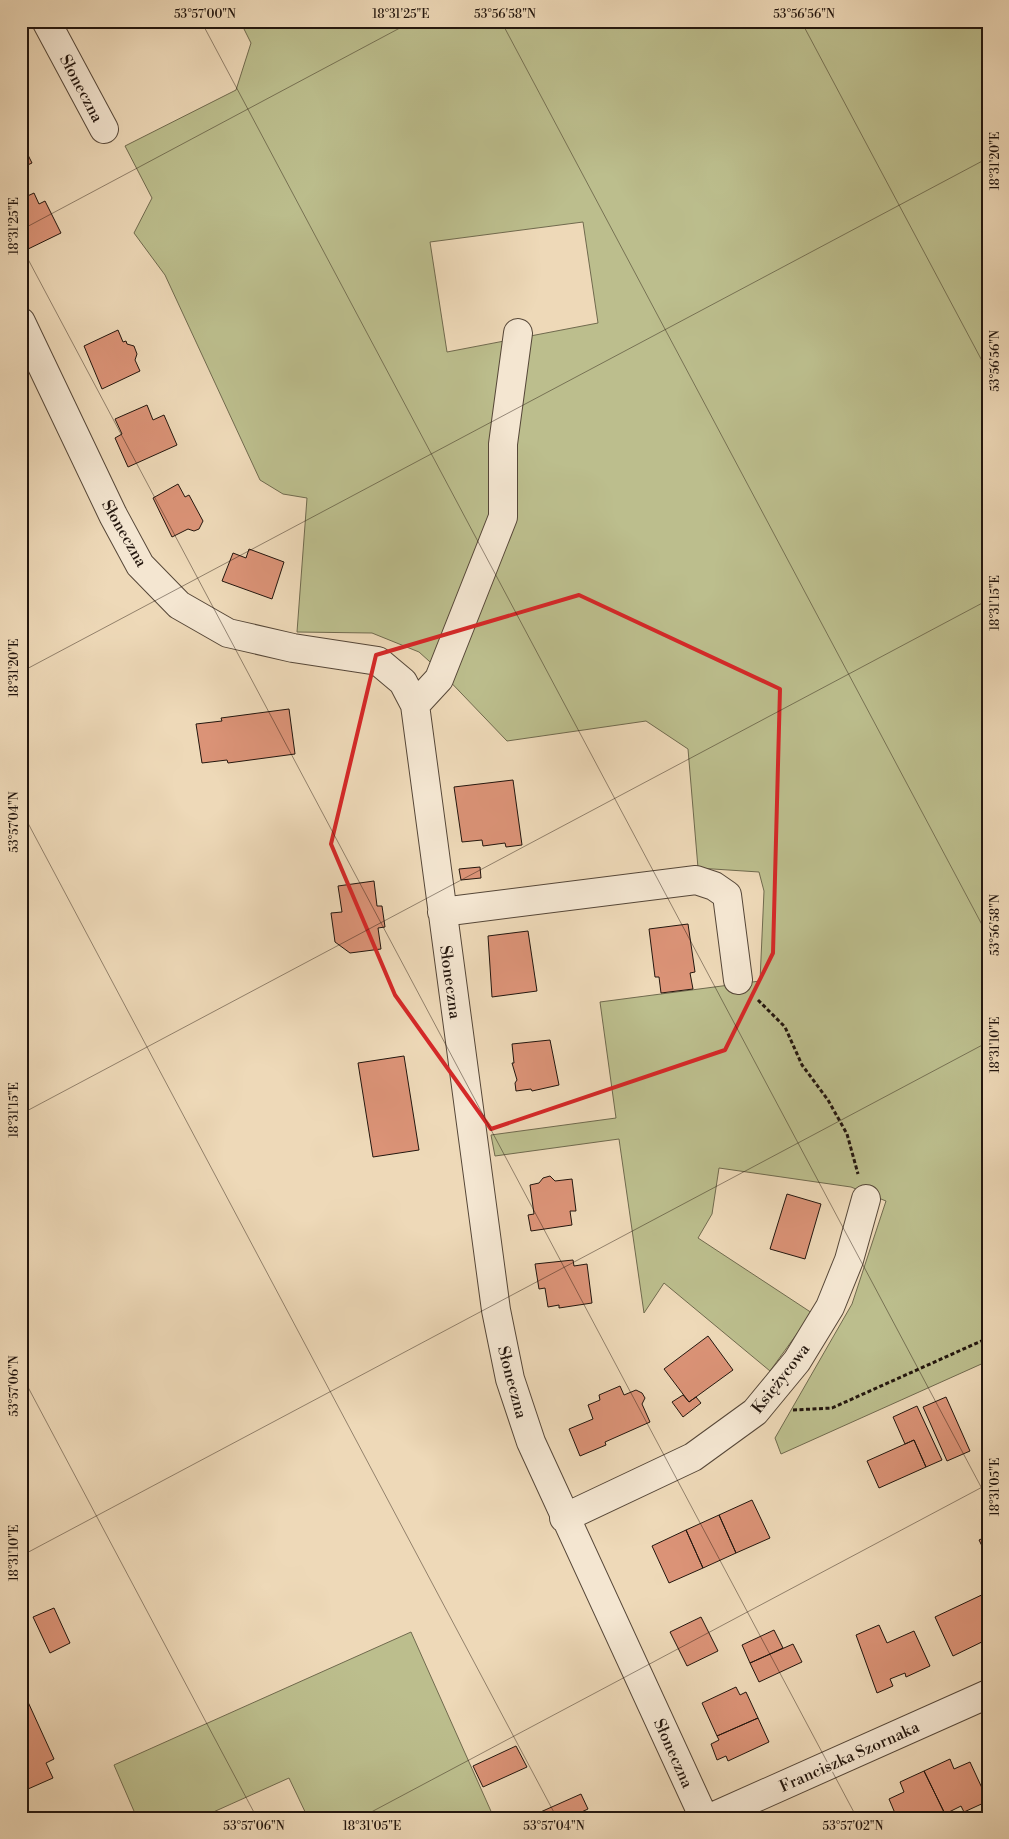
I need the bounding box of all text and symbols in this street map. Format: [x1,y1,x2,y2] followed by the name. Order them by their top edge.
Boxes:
[174,7,236,22] text: 53°57'00"N
[372,7,430,22] text: 18°31'25"E
[474,7,536,22] text: 53°56'58"N
[773,7,835,22] text: 53°56'56"N
[55,51,108,127] street label: Słoneczna
[988,132,1003,190] text: 18°31'20"E
[7,197,22,255] text: 18°31'25"E
[988,330,1003,392] text: 53°56'56"N
[97,496,152,571] street label: Słoneczna
[988,575,1003,631] text: 18°31'15"E
[7,639,22,697] text: 18°31'20"E
[7,791,22,853] text: 53°57'04"N
[988,894,1003,956] text: 53°56'58"N
[435,944,465,1021] street label: Słoneczna
[988,1017,1003,1073] text: 18°31'10"E
[7,1082,22,1138] text: 18°31'15"E
[747,1339,815,1418] street label: Księżycowa
[493,1344,531,1421] street label: Słoneczna
[7,1355,22,1417] text: 53°57'06"N
[988,1458,1003,1516] text: 18°31'05"E
[7,1525,22,1581] text: 18°31'10"E
[649,1716,698,1792] street label: Słoneczna
[776,1717,923,1797] street label: Franciszka Szornaka
[223,1819,285,1834] text: 53°57'06"N
[343,1819,401,1834] text: 18°31'05"E
[523,1819,585,1834] text: 53°57'04"N
[823,1819,883,1834] text: 53°57'02"N

